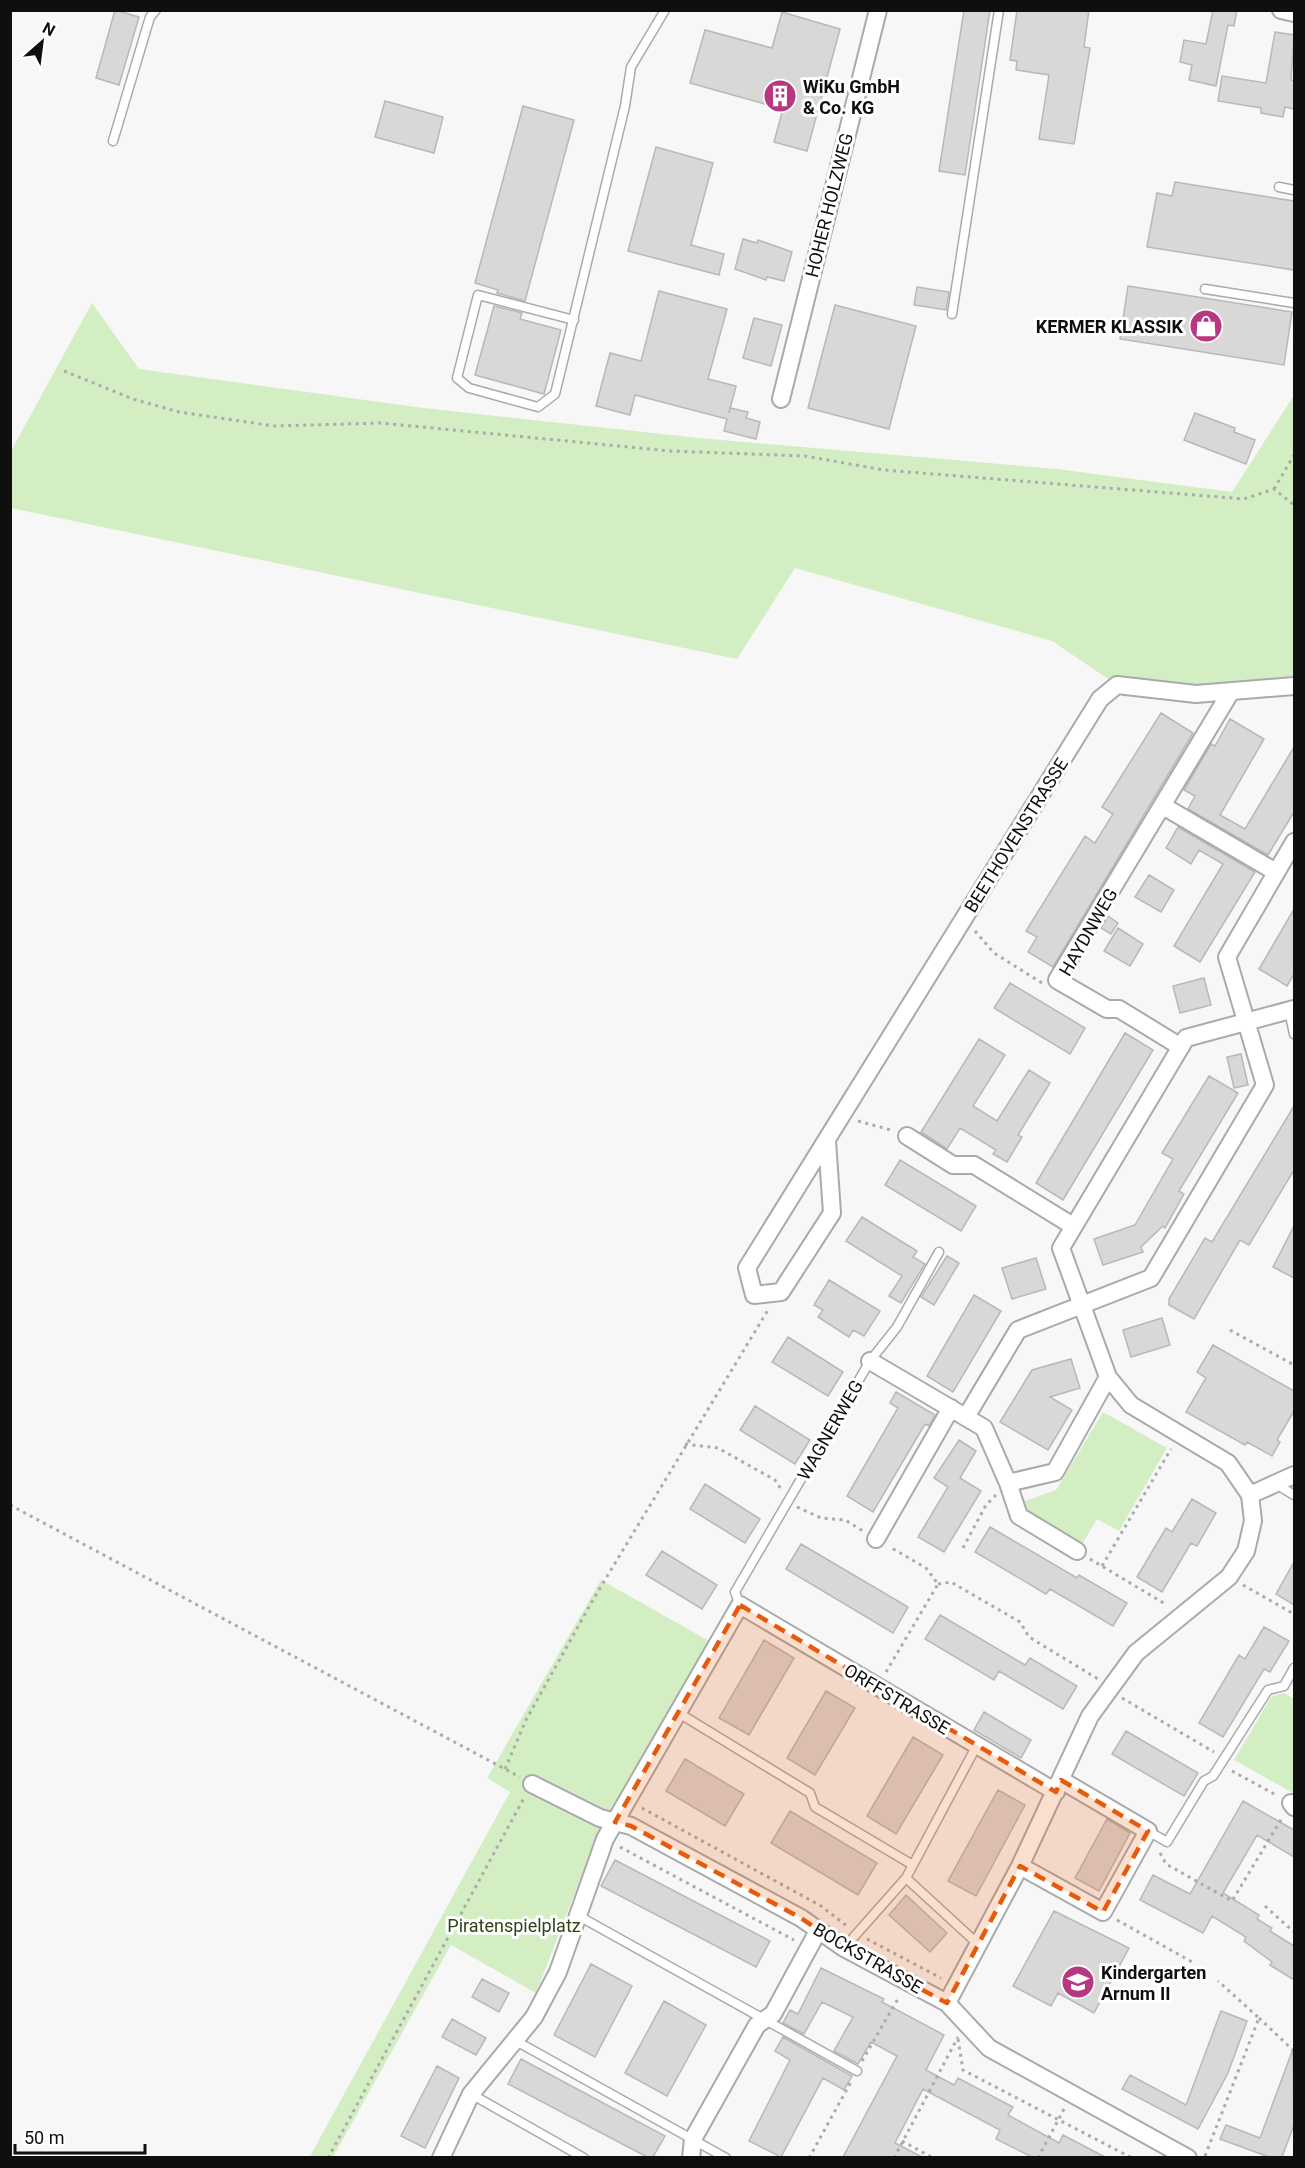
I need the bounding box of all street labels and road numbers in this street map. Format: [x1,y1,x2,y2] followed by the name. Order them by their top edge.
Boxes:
[801,131,857,279] street label: HOHER HOLZWEG
[960,754,1072,916] street label: BEETHOVENSTRASSE
[1054,884,1122,980] street label: HAYDNWEG
[793,1376,867,1484] street label: WAGNERWEG
[840,1659,954,1739] street label: ORFFSTRASSE
[810,1918,926,1998] street label: BOCKSTRASSE

